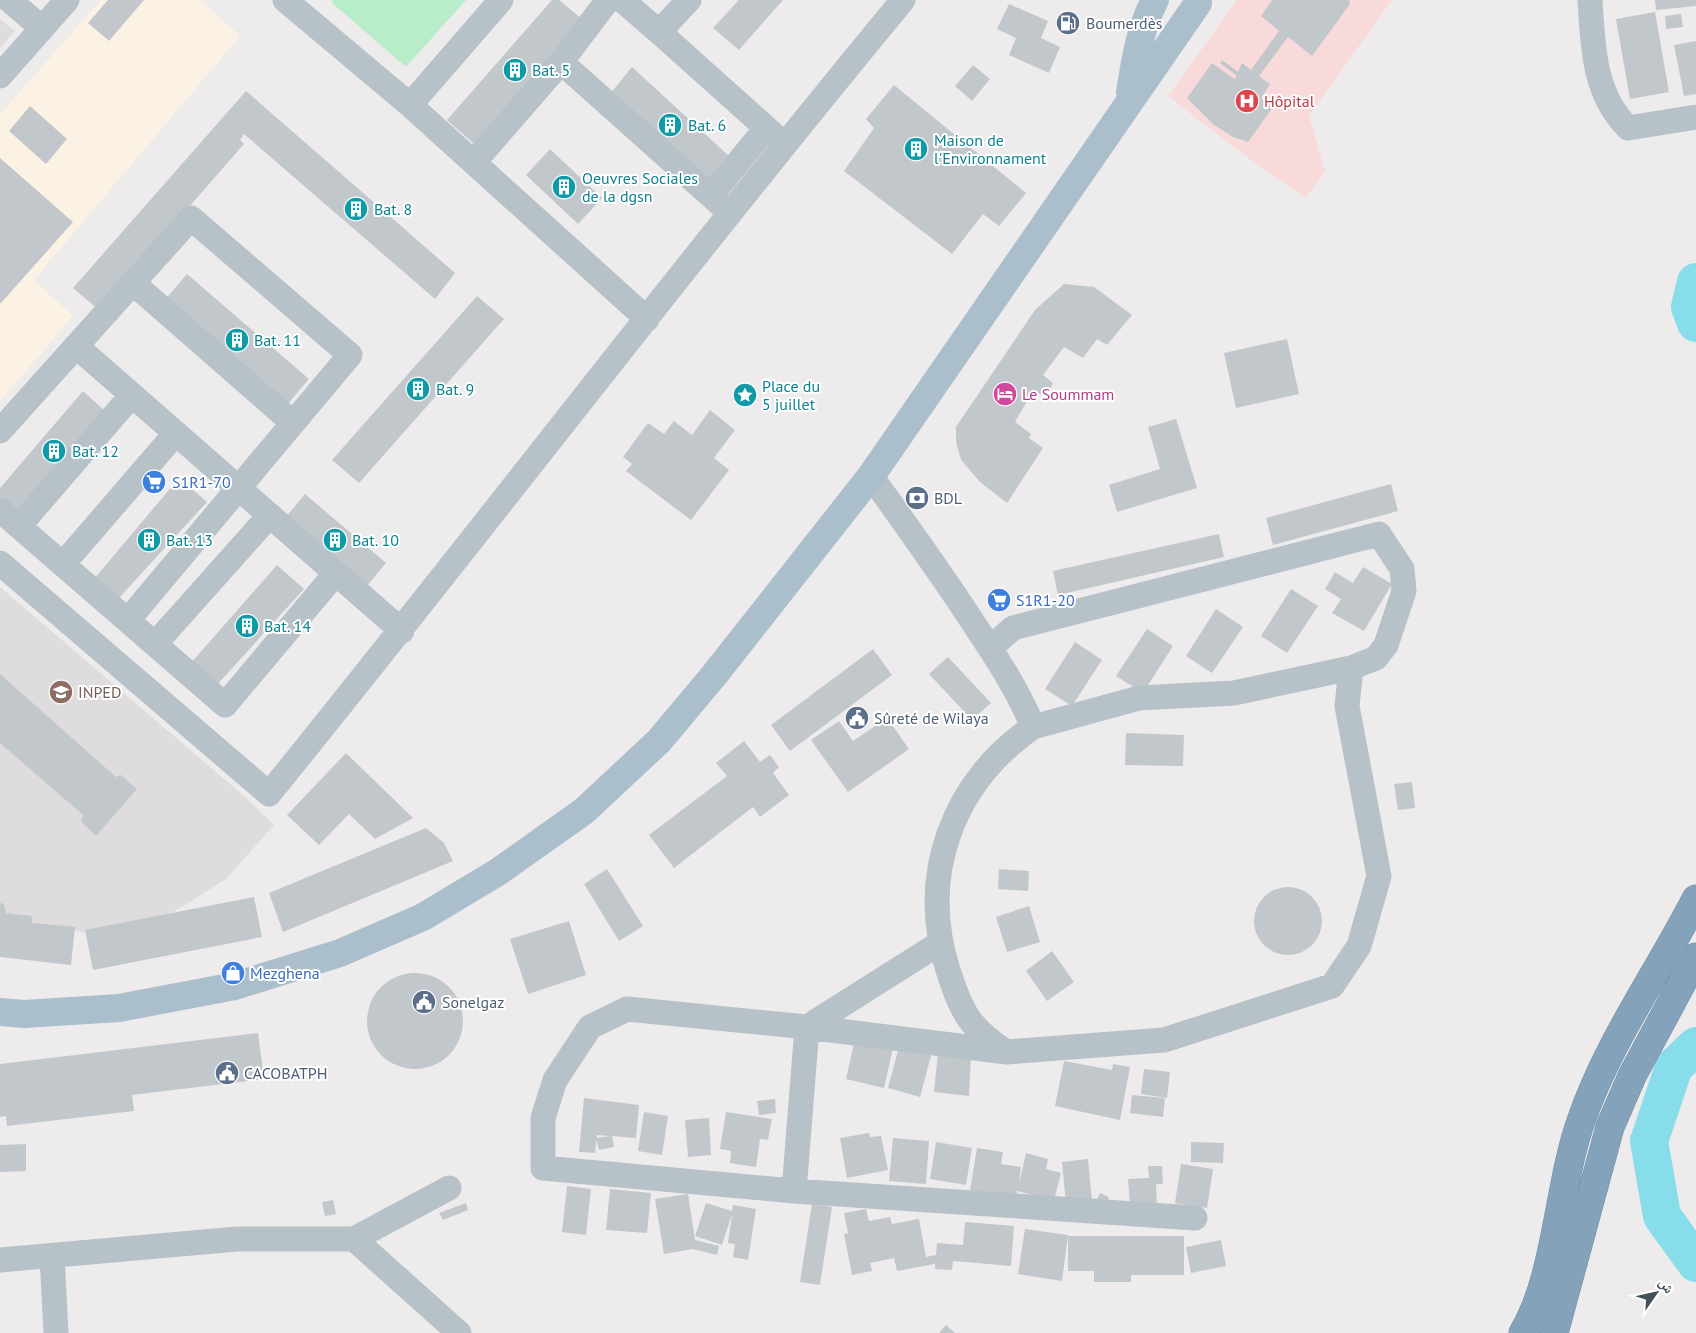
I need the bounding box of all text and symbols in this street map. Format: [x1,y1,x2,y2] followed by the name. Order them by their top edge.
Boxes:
[1055,10,1081,36] fuel station icon: Boumerdès
[1086,13,1163,33] place label: Boumerdès
[502,57,528,83] building icon: Bat. 5
[532,60,570,80] place label: Bat. 5
[1234,88,1260,114] hospital icon: Hôpital
[1264,91,1315,111] place label: Hôpital
[657,112,683,138] building icon: Bat. 6
[688,115,726,135] place label: Bat. 6
[934,130,1047,168] place label: Maison de l'Environnament
[903,136,929,162] building icon: Maison de l'Environnament
[582,168,698,206] place label: Oeuvres Sociales de la dgsn
[551,174,577,200] building icon: Oeuvres Sociales de la dgsn
[343,196,369,222] building icon: Bat. 8
[374,199,412,219] place label: Bat. 8
[224,327,250,353] building icon: Bat. 11
[254,330,301,350] place label: Bat. 11
[405,376,431,402] building icon: Bat. 9
[762,376,820,414] place label: Place du 5 juillet
[436,379,474,399] place label: Bat. 9
[992,381,1018,407] hotel icon: Le Soummam
[732,382,758,408] place icon: Place du 5 juillet
[1022,384,1114,404] place label: Le Soummam
[41,438,67,464] building icon: Bat. 12
[72,441,119,461] place label: Bat. 12
[141,469,167,495] supermarket icon: S1R1-70
[172,472,231,492] place label: S1R1-70
[904,485,930,511] bank icon: BDL
[934,488,962,508] place label: BDL
[136,527,162,553] building icon: Bat. 13
[322,527,348,553] building icon: Bat. 10
[166,530,213,550] place label: Bat. 13
[352,530,399,550] place label: Bat. 10
[986,587,1012,613] supermarket icon: S1R1-20
[1016,590,1075,610] place label: S1R1-20
[234,613,260,639] building icon: Bat. 14
[264,616,311,636] place label: Bat. 14
[48,679,74,705] school or university icon: INPED
[78,682,121,702] place label: INPED
[844,705,870,731] public building icon: Sûreté de Wilaya
[874,708,989,728] place label: Sûreté de Wilaya
[220,960,246,986] shop icon: Mezghena
[250,963,320,983] place label: Mezghena
[411,989,437,1015] public building icon: Sonelgaz
[442,992,504,1012] place label: Sonelgaz
[214,1060,240,1086] public building icon: CACOBATPH
[244,1063,328,1083] place label: CACOBATPH
[1631,1268,1681,1318] north arrow
[1655,1275,1678,1297] text: ش

